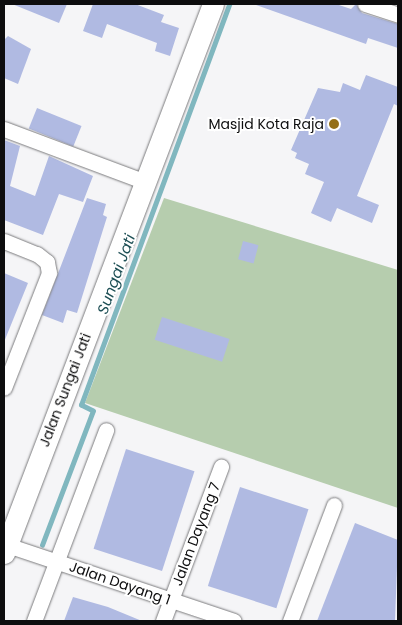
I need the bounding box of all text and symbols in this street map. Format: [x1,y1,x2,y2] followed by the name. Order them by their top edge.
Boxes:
[209,116,324,132] place label: Masjid Kota Raja
[328,118,340,130] marker: Masjid Kota Raja
[93,232,139,316] water label: Sungai Jati
[36,331,94,449] street label: Jalan Sungai Jati
[169,480,223,588] street label: Jalan Dayang 7
[67,558,173,608] street label: Jalan Dayang 1

